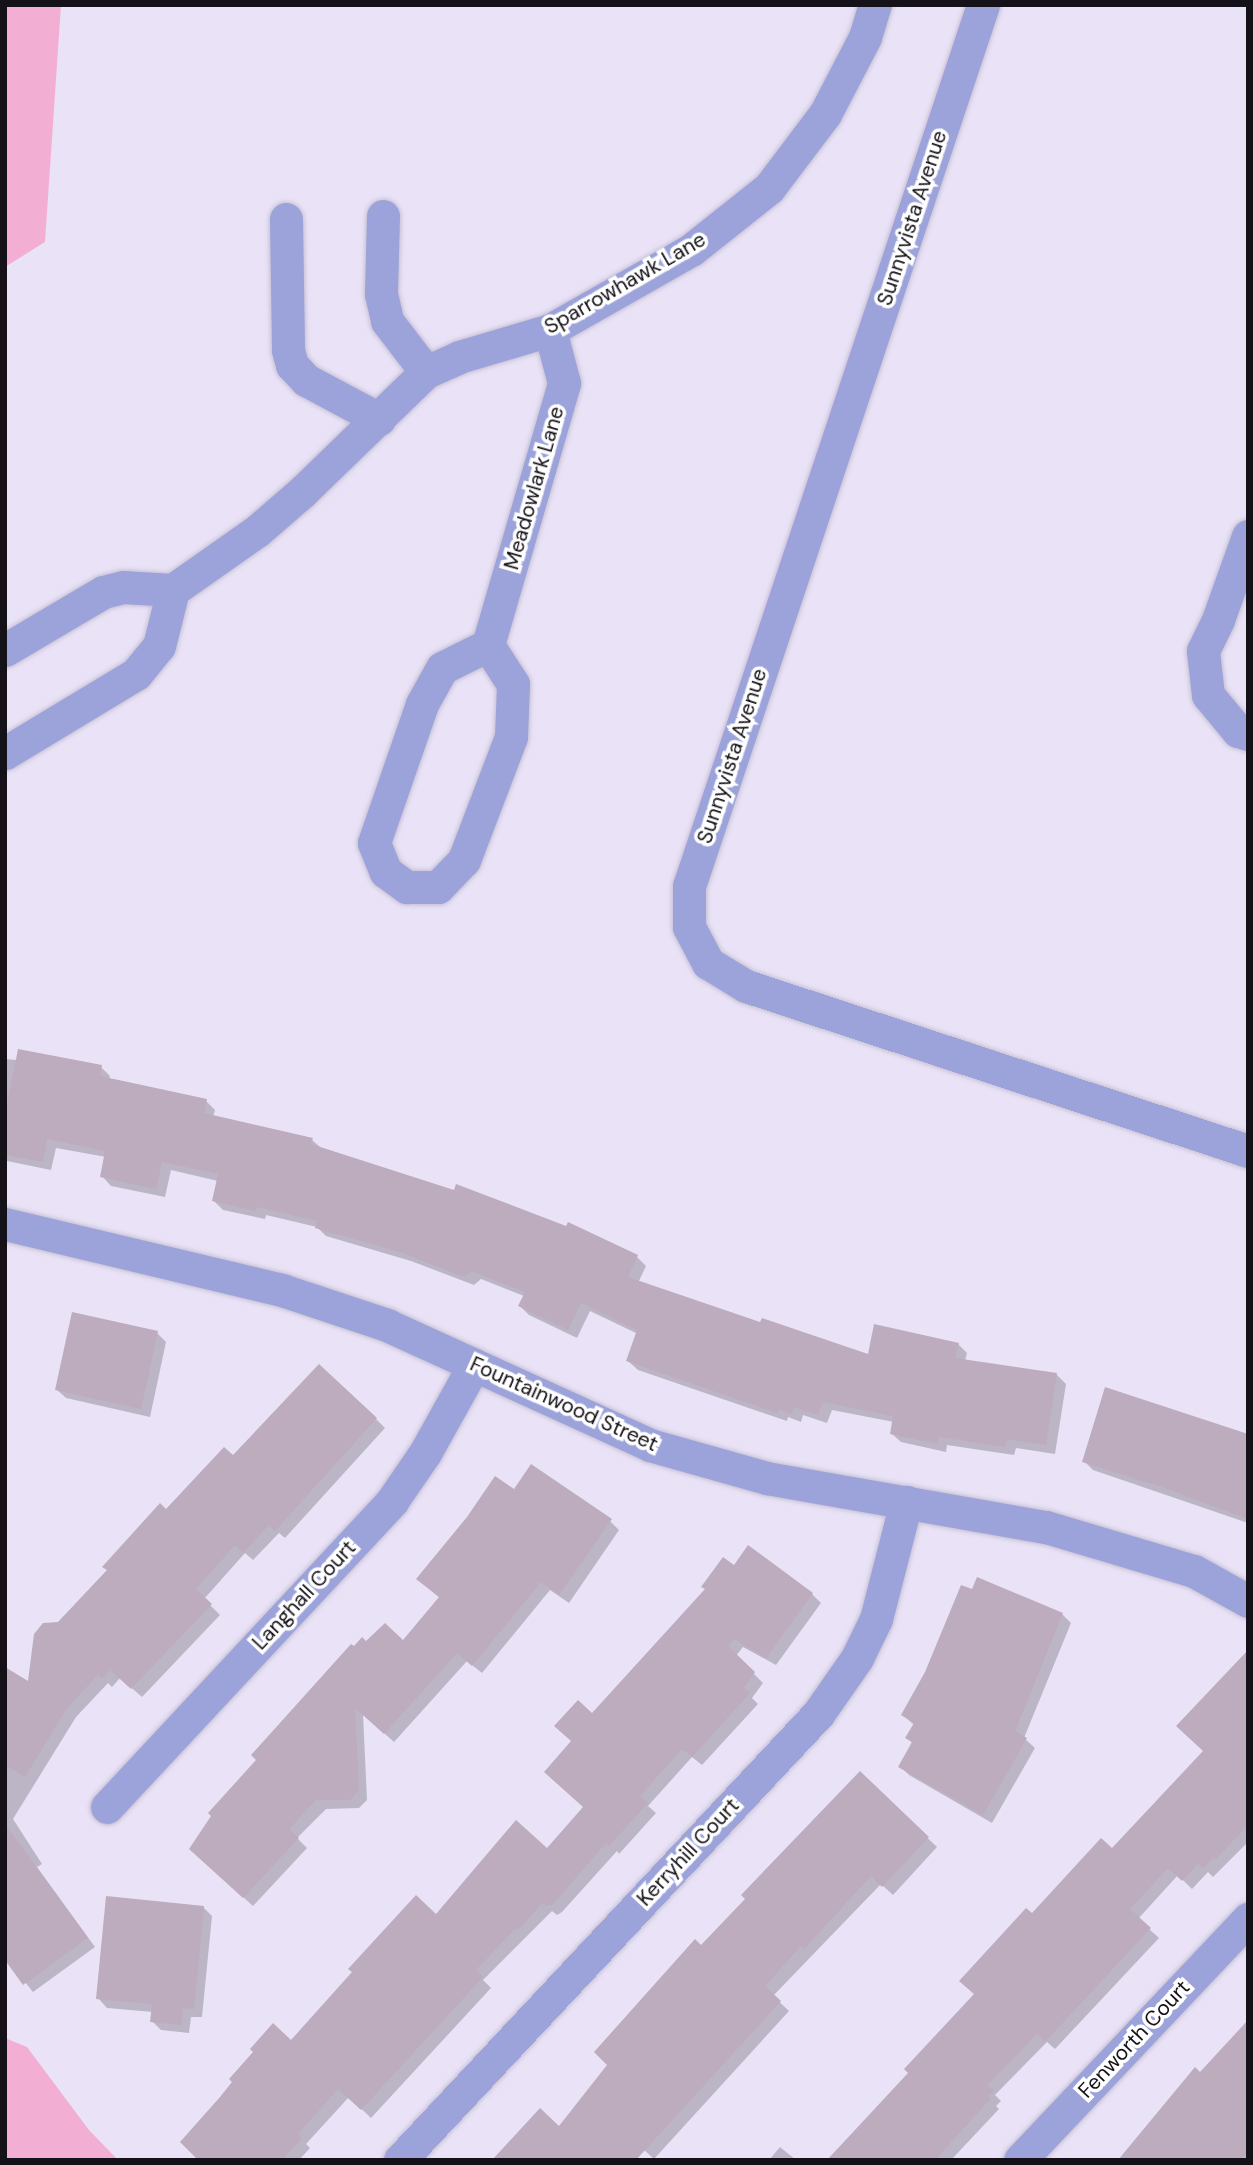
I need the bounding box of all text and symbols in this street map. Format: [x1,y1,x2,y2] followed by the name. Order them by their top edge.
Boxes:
[872,127,952,309] street label: Sunnyvista Avenue
[540,227,710,339] street label: Sparrowhawk Lane
[499,403,569,573] street label: Meadowlark Lane
[692,665,772,847] street label: Sunnyvista Avenue
[466,1351,662,1457] street label: Fountainwood Street
[247,1535,361,1655] street label: Langhall Court
[632,1793,744,1911] street label: Kerryhill Court
[1073,1975,1195,2103] street label: Fenworth Court

